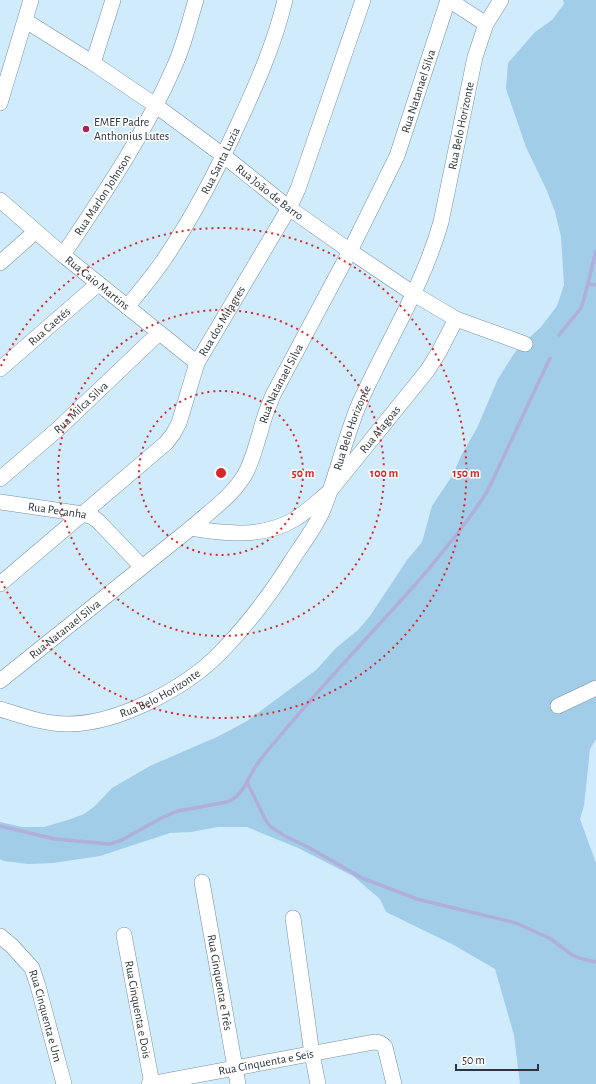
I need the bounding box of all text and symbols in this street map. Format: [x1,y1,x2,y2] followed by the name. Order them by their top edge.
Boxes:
[399,47,438,134] street label: Rua Natanael Silva
[446,81,476,171] street label: Rua Belo Horizonte
[94,116,169,142] place label: EMEF Padre Anthonius Lutes
[81,124,91,134] marker: EMEF Padre Anthonius Lutes
[199,125,242,196] street label: Rua Santa Luzia
[72,152,133,238] street label: Rua Marlon Johnson
[234,162,306,222] street label: Rua João de Barro
[63,253,132,312] street label: Rua Caio Martins
[196,284,247,358] street label: Rua dos Milagres
[26,305,72,348] street label: Rua Caetés
[257,341,305,425] street label: Rua Natanael Silva
[52,379,110,436] street label: Rua Milca Silva
[331,383,373,472] street label: Rua Belo Horizonte
[357,403,403,455] street label: Rua Alagoas
[214,466,228,480] centre of rings
[292,467,315,479] text: 50 m
[370,467,398,479] text: 100 m
[452,467,480,479] text: 150 m
[27,500,89,521] street label: Rua Peçanha
[27,597,103,661] street label: Rua Natanael Silva
[118,667,202,720] street label: Rua Belo Horizonte
[205,933,234,1031] street label: Rua Cinquenta e Três
[123,960,153,1060] street label: Rua Cinquenta e Dois
[27,968,64,1063] street label: Rua Cinquenta e Um
[456,1046,538,1072] scale bar
[217,1047,315,1077] street label: Rua Cinquenta e Seis
[462,1054,485,1066] text: 50 m

